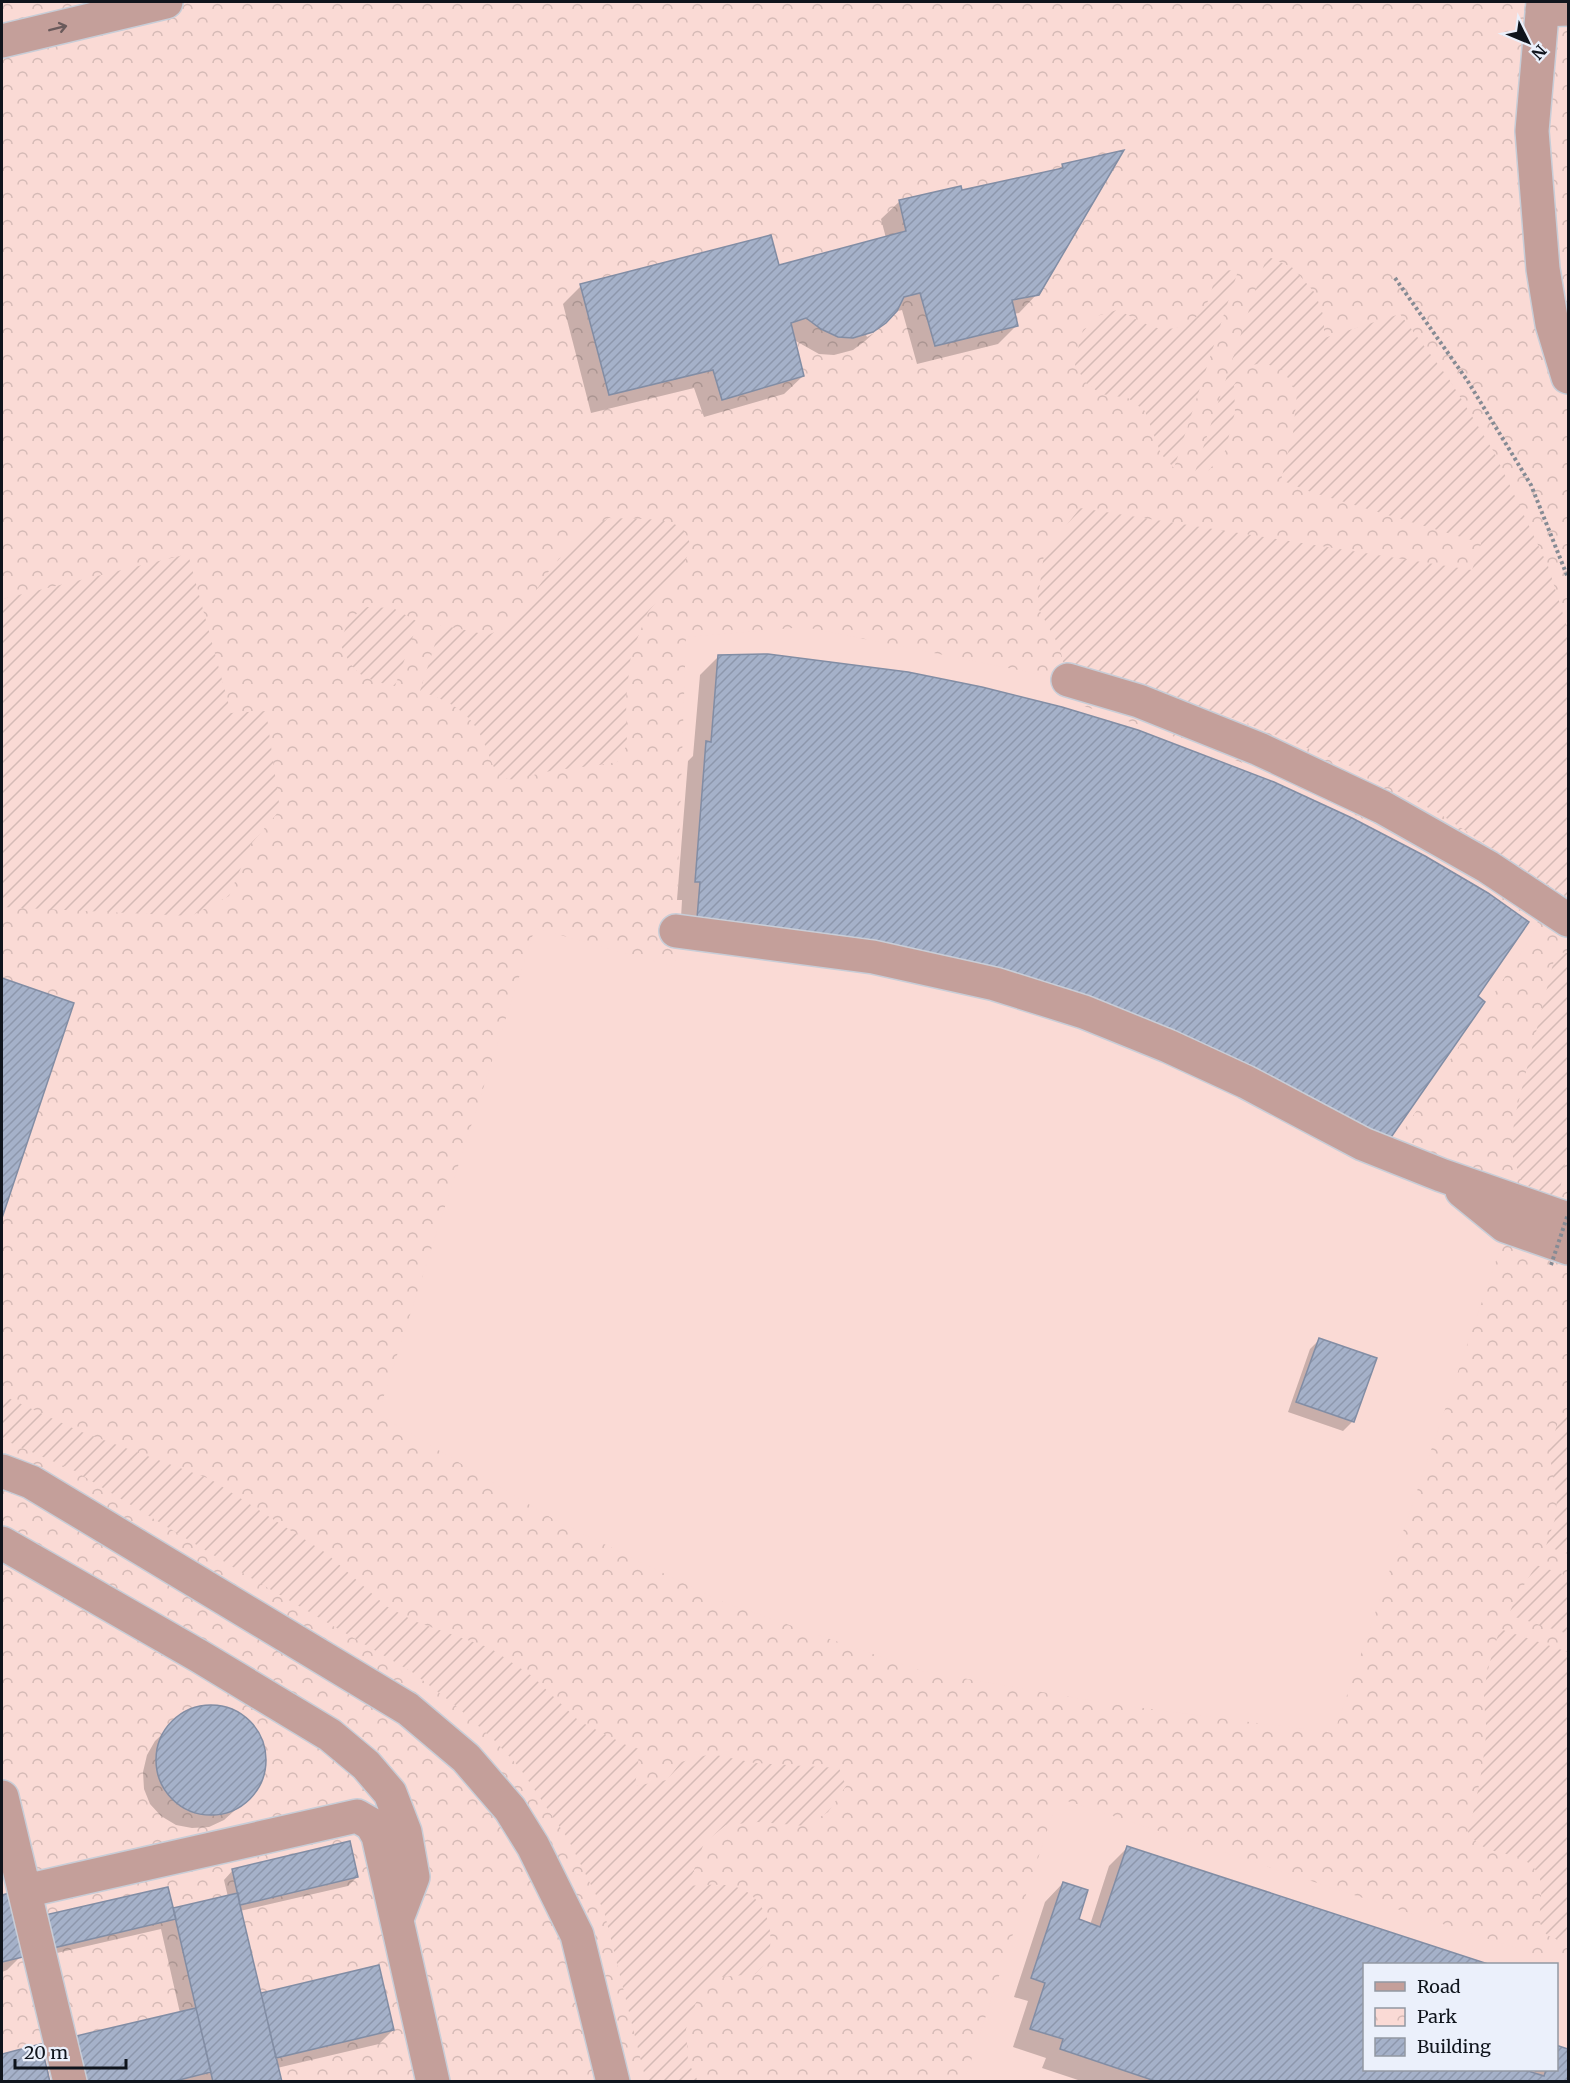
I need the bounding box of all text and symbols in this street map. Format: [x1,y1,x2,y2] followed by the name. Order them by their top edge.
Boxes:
[1498,12,1558,72] north arrow
[49,21,68,33] one-way arrow
[1527,41,1551,64] text: N
[1363,1963,1558,2071] legend
[1417,1975,1461,1998] text: Road
[1417,2005,1458,2028] text: Park
[15,2032,126,2070] scale bar
[1417,2035,1491,2058] text: Building
[24,2041,68,2064] text: 20 m

